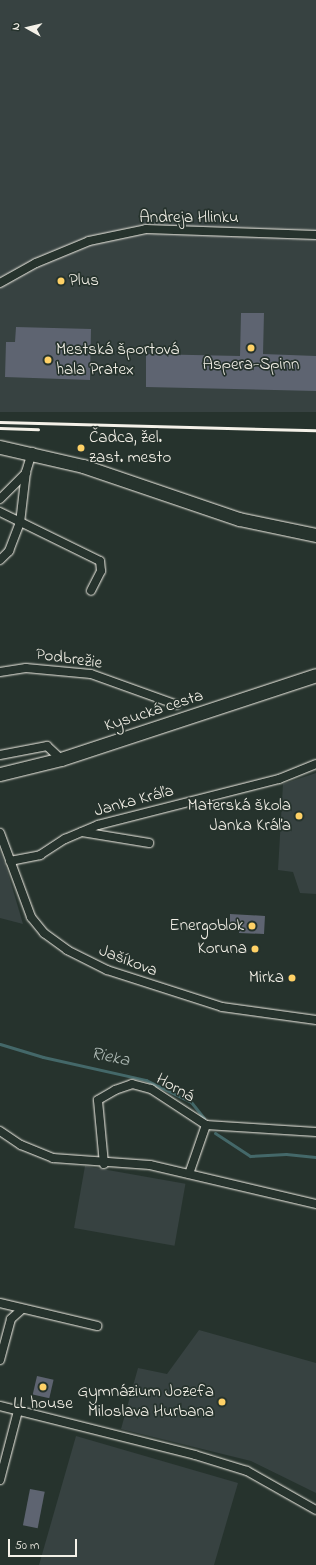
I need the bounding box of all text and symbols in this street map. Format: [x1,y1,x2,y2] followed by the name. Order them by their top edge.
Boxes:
[8,8,48,48] north arrow
[8,22,25,31] text: N
[139,208,239,228] street label: Andreja Hlinku
[69,271,99,291] place label: Plus
[56,276,66,286] marker: Plus
[56,340,179,380] place label: Mestská športová hala Pratex
[246,343,256,353] marker: Aspera-Spinn
[43,355,53,365] marker: Mestská športová hala Pratex
[203,355,299,375] place label: Aspera-Spinn
[89,428,171,468] place label: Čadca, žel. zast. mesto
[76,443,86,453] marker: Čadca, žel. zast. mesto
[34,644,104,674] street label: Podbrežie
[102,685,206,737] street label: Kysucká cesta
[92,781,176,821] street label: Janka Kráľa
[187,796,291,836] place label: Materská škola Janka Kráľa
[294,811,304,821] marker: Materská škola Janka Kráľa
[169,916,244,936] place label: Energoblok
[247,921,257,931] marker: Energoblok
[197,939,247,959] place label: Koruna
[96,941,160,981] street label: Jašíkova
[250,944,260,954] marker: Koruna
[249,968,284,988] place label: Mirka
[287,973,297,983] marker: Mirka
[89,1043,131,1073] water label: Rieka
[152,1069,198,1107] street label: Horná
[38,1382,48,1392] marker: LL house
[77,1382,214,1422] place label: Gymnázium Jozefa Miloslava Hurbana
[13,1394,73,1414] place label: LL house
[217,1397,227,1407] marker: Gymnázium Jozefa Miloslava Hurbana
[10,1531,79,1557] scale bar
[15,1537,39,1555] text: 50 m

